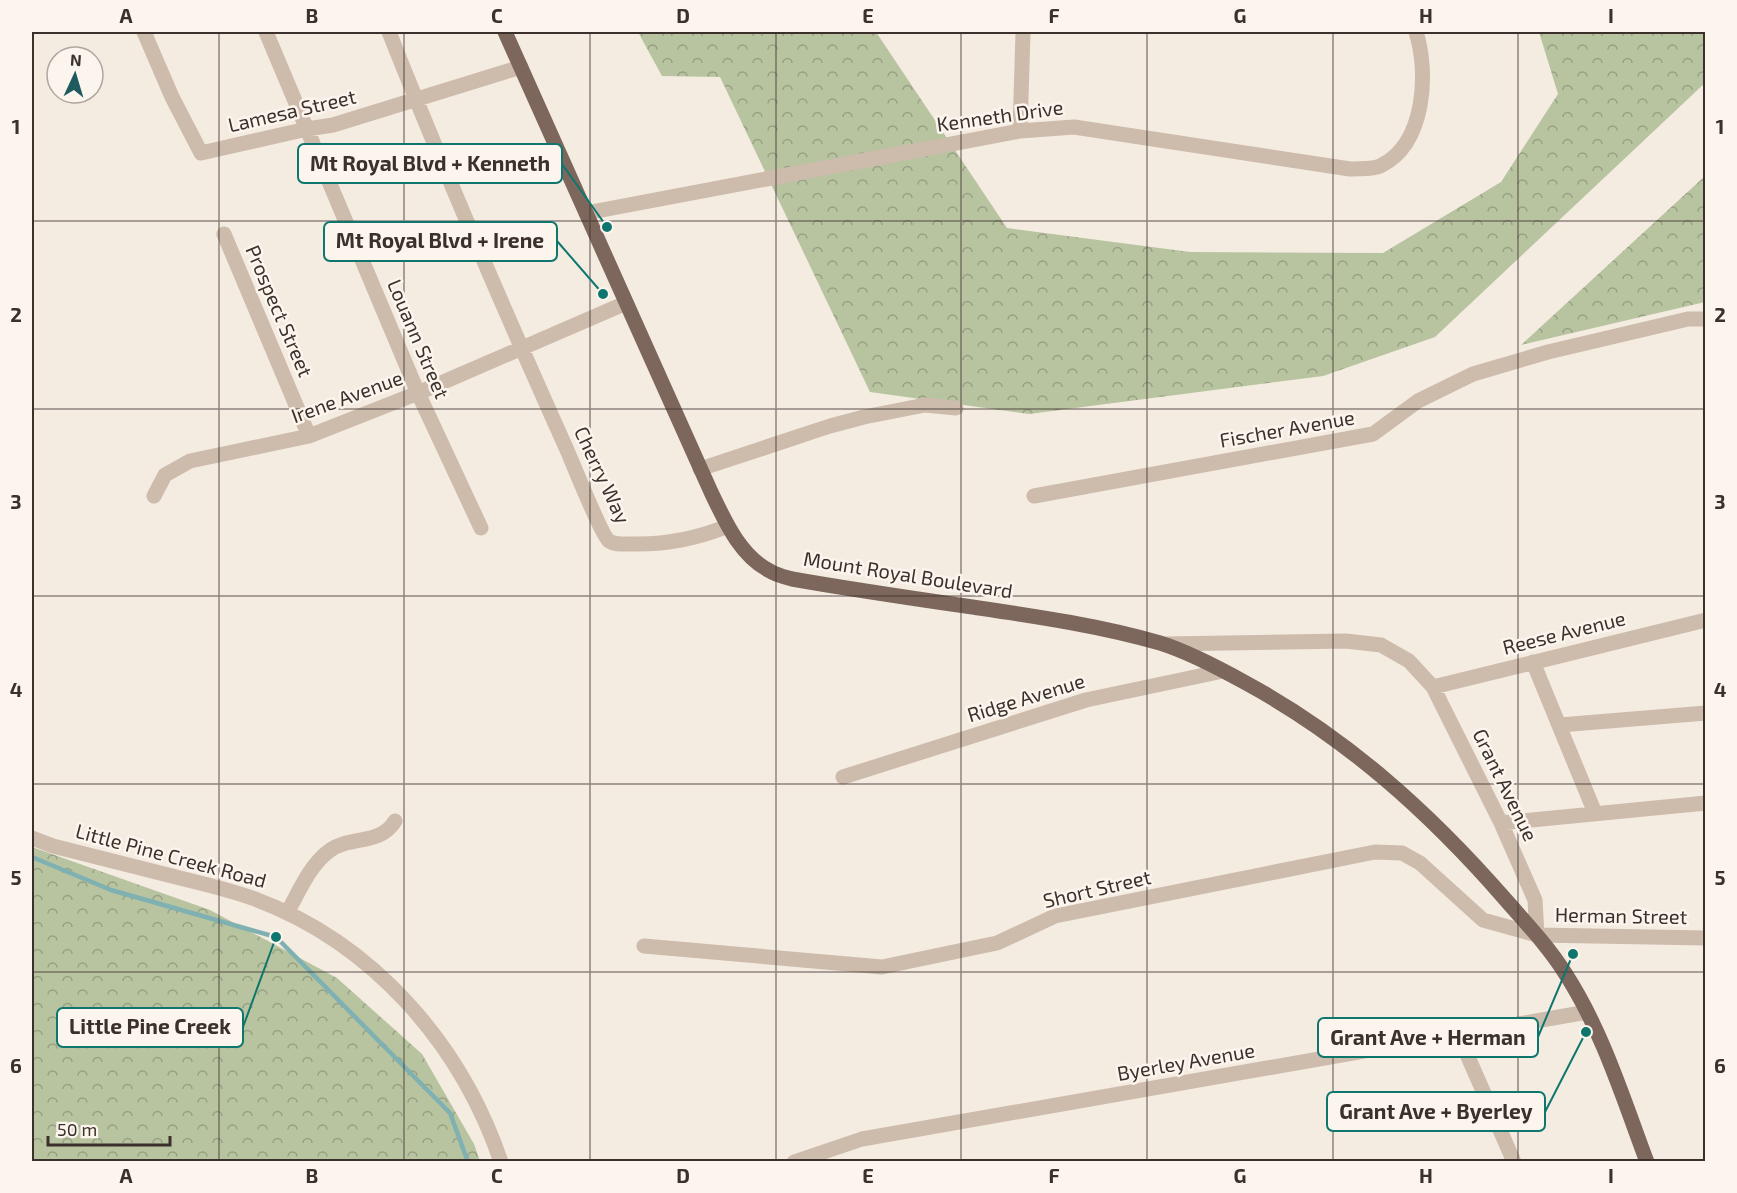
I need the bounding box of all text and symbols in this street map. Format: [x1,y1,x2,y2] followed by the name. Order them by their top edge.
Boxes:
[119,3,133,27] text: A
[306,3,318,27] text: B
[491,3,503,27] text: C
[676,3,690,27] text: D
[862,3,874,27] text: E
[1048,3,1060,27] text: F
[1234,3,1246,27] text: G
[1419,3,1433,27] text: H
[1608,3,1614,27] text: I
[45,45,105,105] north arrow
[70,50,83,69] text: N
[225,84,359,136] street label: Lamesa Street
[935,94,1065,136] street label: Kenneth Drive
[12,114,20,138] text: 1
[1716,114,1724,138] text: 1
[298,144,562,183] callout: Mt Royal Blvd + Kenneth
[310,150,550,176] text: Mt Royal Blvd + Kenneth
[324,222,557,261] callout: Mt Royal Blvd + Irene
[336,227,544,253] text: Mt Royal Blvd + Irene
[241,241,319,380] street label: Prospect Street
[383,275,455,402] street label: Louann Street
[10,302,22,326] text: 2
[1714,302,1726,326] text: 2
[288,365,406,427] street label: Irene Avenue
[1217,404,1356,452] street label: Fischer Avenue
[570,422,636,527] street label: Cherry Way
[10,489,22,513] text: 3
[1714,489,1726,513] text: 3
[802,546,1014,602] street label: Mount Royal Boulevard
[1500,605,1628,659] street label: Reese Avenue
[964,668,1087,726] street label: Ridge Avenue
[10,677,23,701] text: 4
[1714,677,1727,701] text: 4
[1468,725,1543,845] street label: Grant Avenue
[73,818,269,892] street label: Little Pine Creek Road
[1041,864,1153,912] street label: Short Street
[10,865,22,889] text: 5
[1714,865,1726,889] text: 5
[1555,902,1688,928] street label: Herman Street
[57,1008,243,1047] callout: Little Pine Creek
[69,1013,231,1038] text: Little Pine Creek
[1318,1018,1538,1057] callout: Grant Ave + Herman
[1330,1024,1526,1049] text: Grant Ave + Herman
[1115,1037,1257,1085] street label: Byerley Avenue
[10,1053,22,1077] text: 6
[1714,1053,1726,1077] text: 6
[1327,1092,1545,1131] callout: Grant Ave + Byerley
[1339,1098,1533,1124] text: Grant Ave + Byerley
[48,1109,170,1147] scale bar
[57,1118,97,1140] text: 50 m
[119,1163,133,1187] text: A
[306,1163,318,1187] text: B
[491,1163,503,1187] text: C
[676,1163,690,1187] text: D
[862,1163,874,1187] text: E
[1048,1163,1060,1187] text: F
[1234,1163,1246,1187] text: G
[1419,1163,1433,1187] text: H
[1608,1163,1614,1187] text: I

